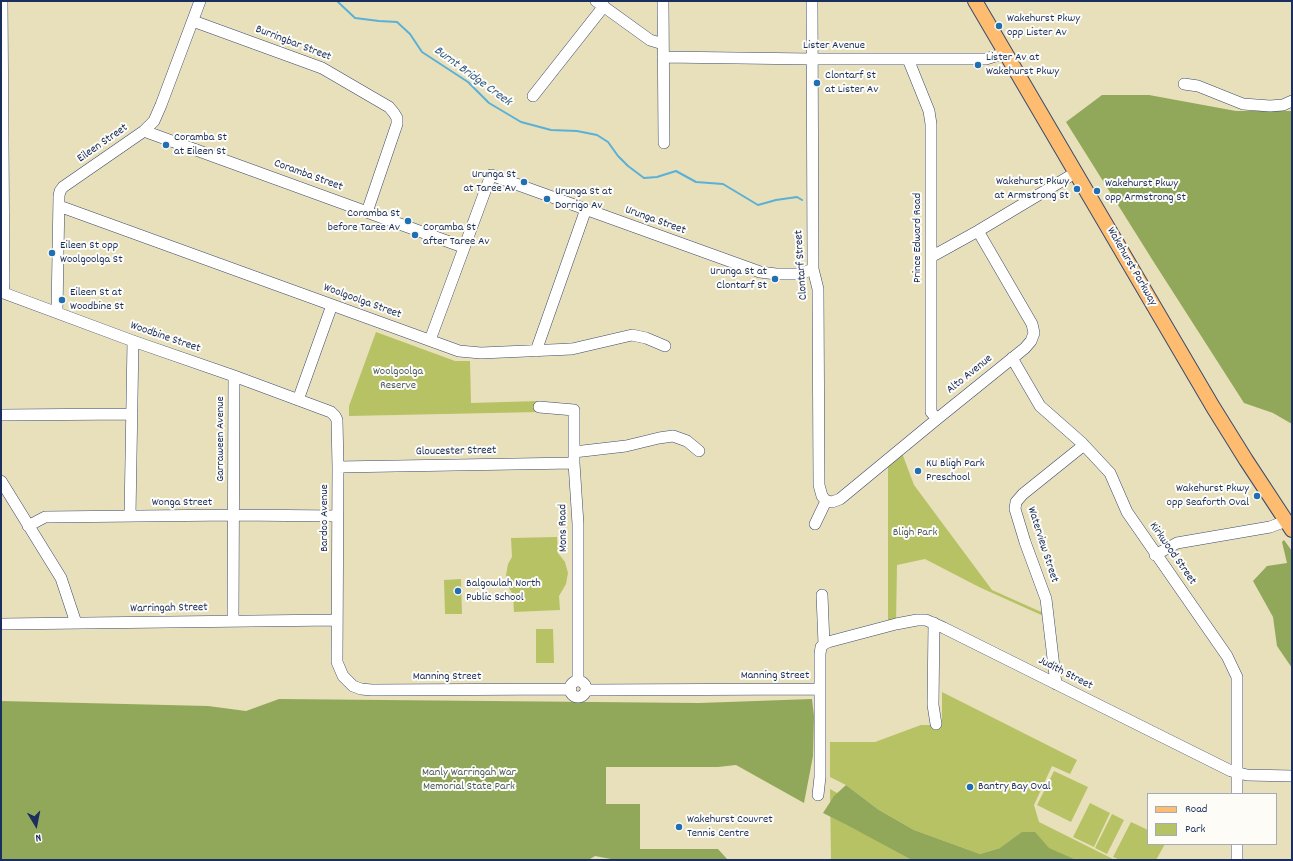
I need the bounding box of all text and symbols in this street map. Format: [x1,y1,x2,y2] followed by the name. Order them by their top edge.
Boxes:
[1007,12,1080,40] place label: Wakehurst Pkwy opp Lister Av
[994,21,1004,31] marker: Wakehurst Pkwy opp Lister Av
[253,23,333,65] street label: Burringbar Street
[803,39,865,53] street label: Lister Avenue
[430,44,514,110] water label: Burnt Bridge Creek
[986,51,1059,79] place label: Lister Av at Wakehurst Pkwy
[973,60,983,70] marker: Lister Av at Wakehurst Pkwy
[825,69,878,97] place label: Clontarf St at Lister Av
[812,78,822,88] marker: Clontarf St at Lister Av
[75,121,131,167] street label: Eileen Street
[174,131,227,159] place label: Coramba St at Eileen St
[161,140,171,150] marker: Coramba St at Eileen St
[272,157,344,195] street label: Coramba Street
[463,168,516,196] place label: Urunga St at Taree Av
[994,175,1069,203] place label: Wakehurst Pkwy at Armstrong St
[519,177,529,187] marker: Urunga St at Taree Av
[1105,177,1186,205] place label: Wakehurst Pkwy opp Armstrong St
[1072,184,1082,194] marker: Wakehurst Pkwy at Armstrong St
[555,185,612,213] place label: Urunga St at Dorrigo Av
[1092,186,1102,196] marker: Wakehurst Pkwy opp Armstrong St
[911,193,925,283] street label: Prince Edward Road
[542,194,552,204] marker: Urunga St at Dorrigo Av
[623,203,687,239] street label: Urunga Street
[328,207,400,235] place label: Coramba St before Taree Av
[403,216,413,226] marker: Coramba St before Taree Av
[423,221,490,249] place label: Coramba St after Taree Av
[1103,225,1159,309] street label: Wakehurst Parkway
[792,229,812,301] street label: Clontarf Street
[410,230,420,240] marker: Coramba St after Taree Av
[60,239,123,267] place label: Eileen St opp Woolgoolga St
[47,248,57,258] marker: Eileen St opp Woolgoolga St
[710,265,767,293] place label: Urunga St at Clontarf St
[770,274,780,284] marker: Urunga St at Clontarf St
[321,281,403,323] street label: Woolgoolga Street
[70,286,124,314] place label: Eileen St at Woodbine St
[57,295,67,305] marker: Eileen St at Woodbine St
[128,319,202,357] street label: Woodbine Street
[944,352,996,398] street label: Alto Avenue
[373,365,423,393] park label: Woolgoolga Reserve
[214,396,228,482] street label: Garraween Avenue
[416,444,496,460] street label: Gloucester Street
[926,457,985,485] place label: KU Bligh Park Preschool
[913,466,923,476] marker: KU Bligh Park Preschool
[1167,482,1249,510] place label: Wakehurst Pkwy opp Seaforth Oval
[318,484,332,552] street label: Bardoo Avenue
[1252,491,1262,501] marker: Wakehurst Pkwy opp Seaforth Oval
[152,496,212,510] street label: Wonga Street
[556,504,572,552] street label: Mons Road
[1023,505,1061,585] street label: Waterview Street
[1145,520,1199,588] street label: Kirkwood Street
[893,526,937,540] park label: Bligh Park
[466,577,541,605] place label: Balgowlah North Public School
[453,586,463,596] marker: Balgowlah North Public School
[130,601,208,617] street label: Warringah Street
[1035,654,1095,694] street label: Judith Street
[741,669,809,683] street label: Manning Street
[413,670,481,684] street label: Manning Street
[422,766,516,794] park label: Manly Warringah War Memorial State Park
[978,780,1051,794] place label: Bantry Bay Oval
[965,782,975,792] marker: Bantry Bay Oval
[1147,793,1277,845] legend
[1185,801,1207,818] text: Road
[16,805,56,845] north arrow
[687,813,773,841] place label: Wakehurst Couvret Tennis Centre
[1185,821,1205,838] text: Park
[674,822,684,832] marker: Wakehurst Couvret Tennis Centre
[34,828,42,845] text: N

